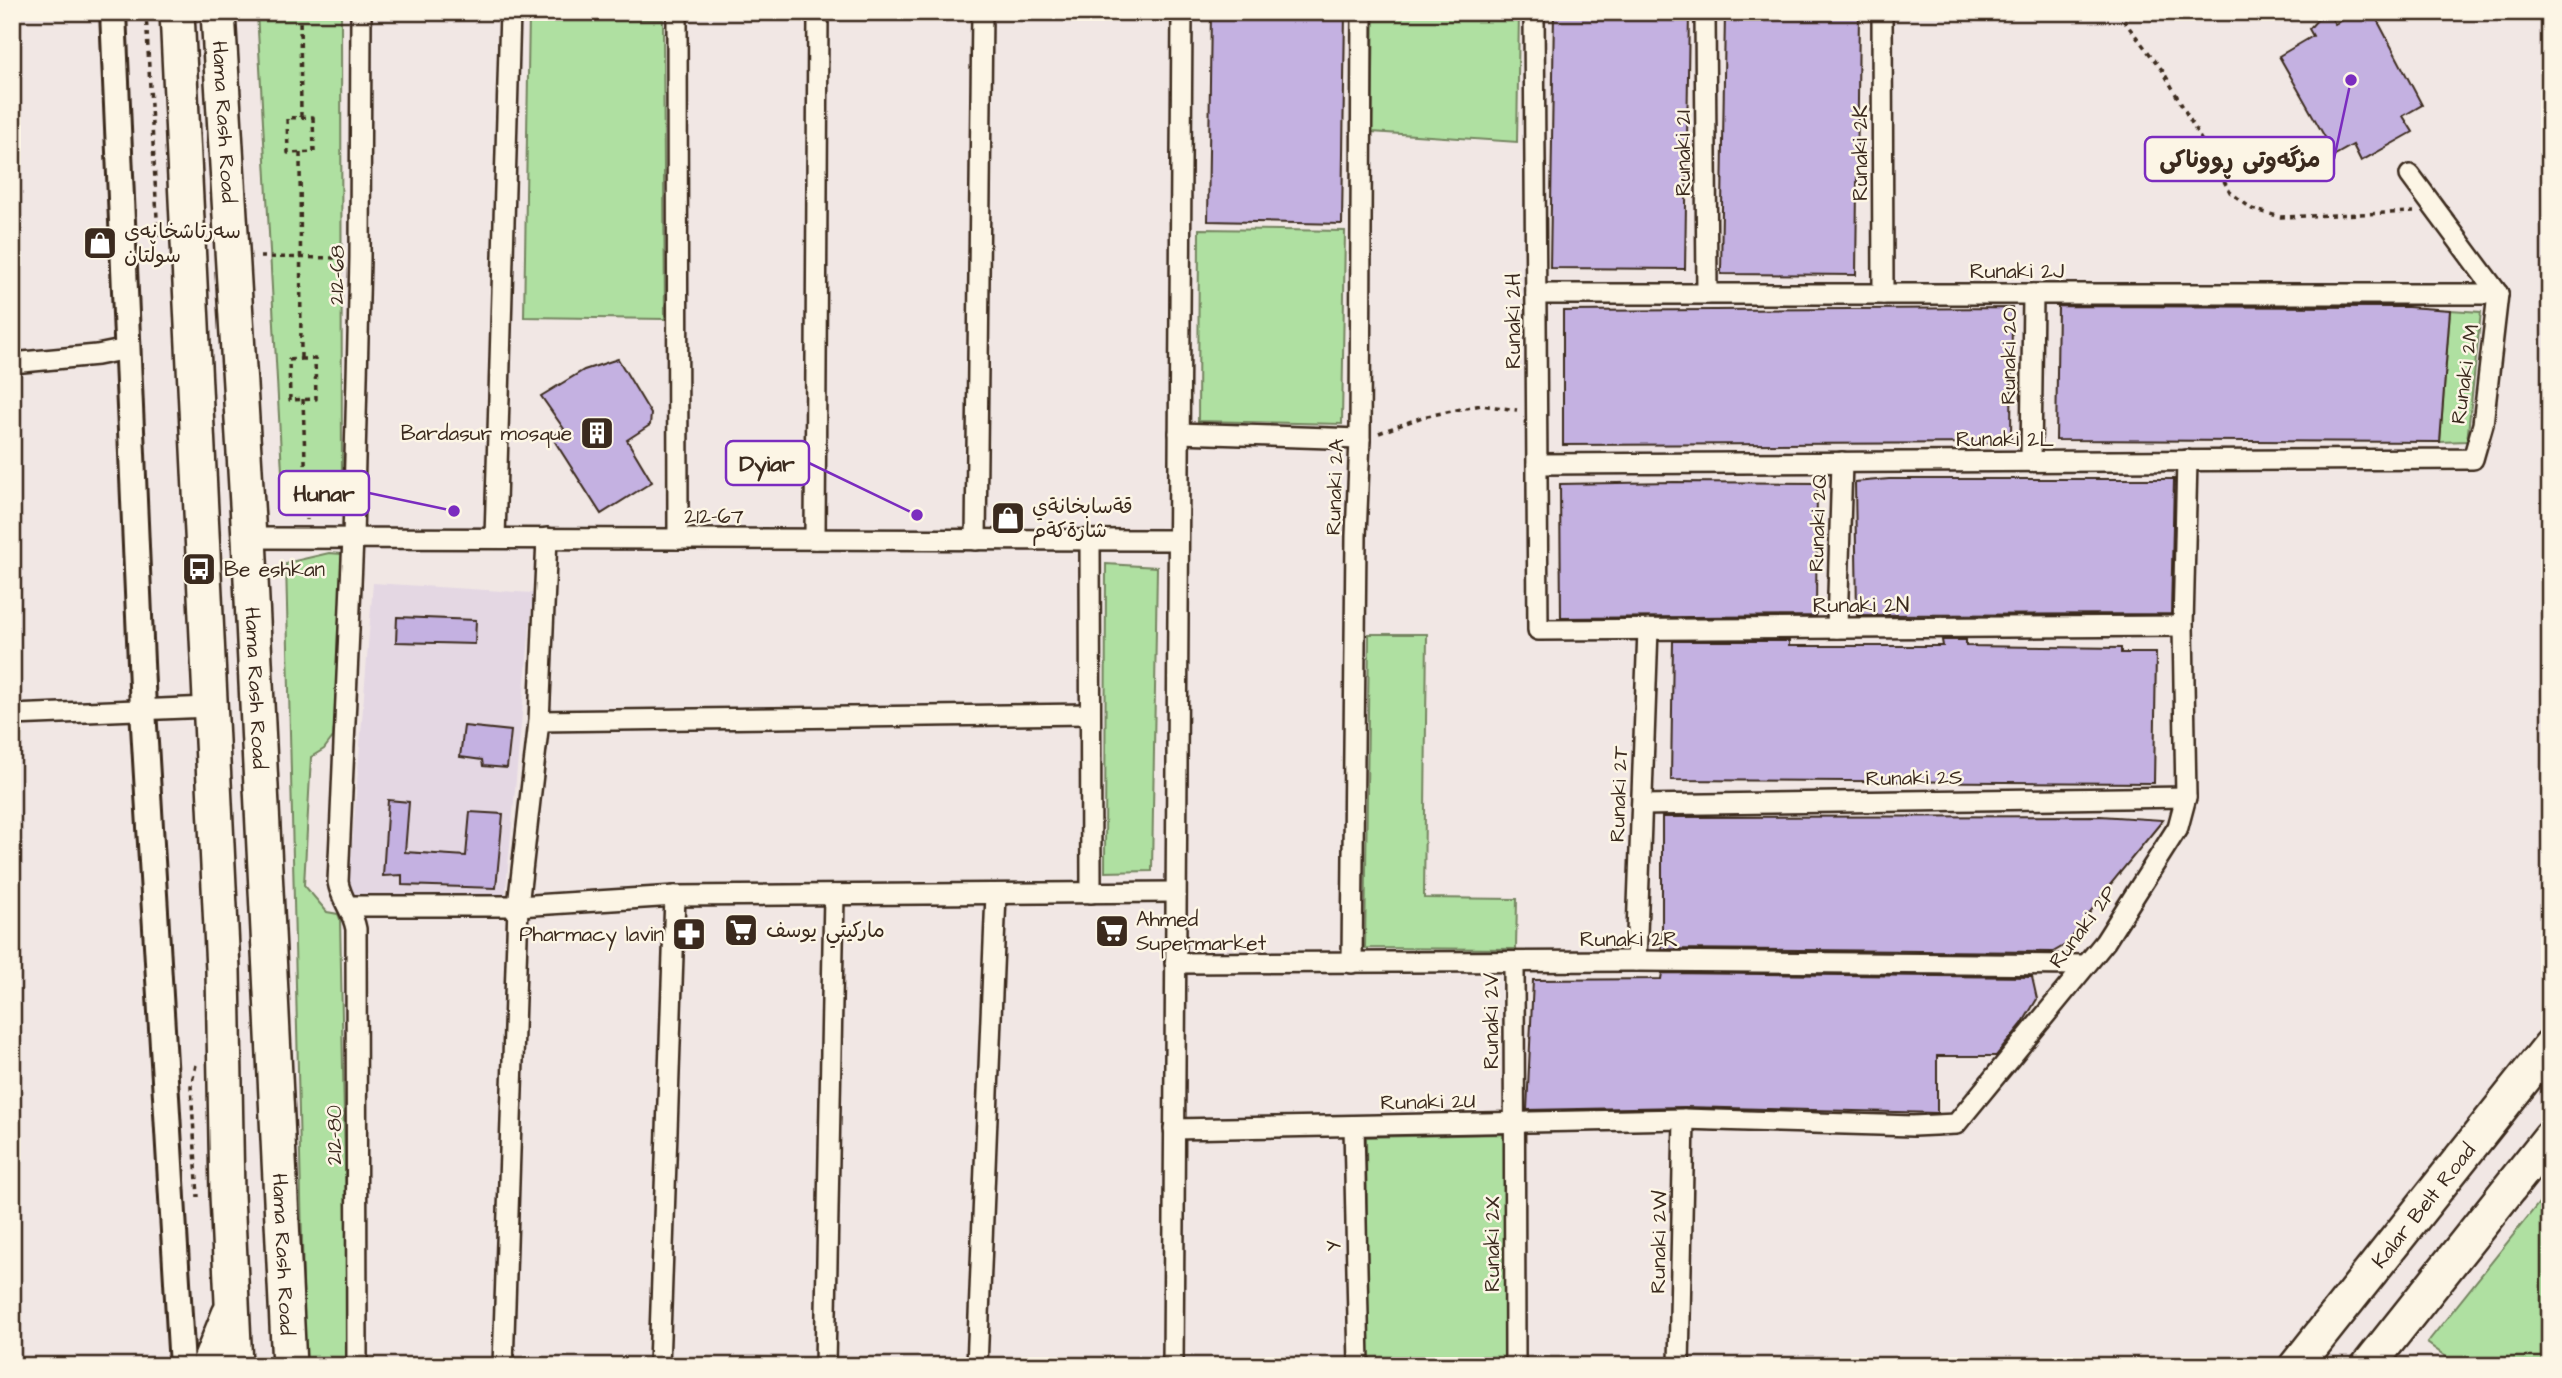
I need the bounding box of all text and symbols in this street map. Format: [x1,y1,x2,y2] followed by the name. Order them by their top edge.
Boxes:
[205,40,244,204] street label: Hama Rash Road
[1846,105,1875,201] street label: Runaki 2K
[1669,110,1698,196] street label: Runaki 2I
[2145,137,2334,181] callout: مزگەوتی ڕووناکی
[2160,144,2320,179] text: مزگەوتی ڕووناکی
[124,217,241,270] place label: سەرتاشخانەی سوڵتان
[81,224,119,262] shop icon: سەرتاشخانەی سوڵتان
[322,244,352,305] street label: 212-68
[1970,257,2064,286] street label: Runaki 2J
[1499,273,1528,369] street label: Runaki 2H
[1994,307,2024,405] street label: Runaki 2O
[2444,322,2486,426] street label: Runaki 2M
[578,414,616,452] building icon: Bardasur mosque
[401,419,572,448] place label: Bardasur mosque
[1956,425,2054,454] street label: Runaki 2L
[1319,438,1351,536] street label: Runaki 2A
[726,441,809,485] callout: Dyiar
[739,448,795,482] text: Dyiar
[279,471,369,515] callout: Hunar
[1802,473,1834,573] street label: Runaki 2Q
[293,478,355,510] text: Hunar
[1032,492,1133,546] place label: قةسابخانةي شارةكةم
[989,499,1027,537] shop icon: قةسابخانةي شارةكةم
[684,502,744,531] street label: 212-67
[180,550,218,588] bus stop icon: Be eshkan
[224,555,325,584] place label: Be eshkan
[1813,591,1909,620] street label: Runaki 2N
[238,606,275,770] street label: Hama Rash Road
[1603,744,1635,843] street label: Runaki 2T
[1865,763,1963,793] street label: Runaki 2S
[2042,879,2124,974] street label: Runaki 2P
[1136,905,1267,959] place label: Ahmed Supermarket
[722,911,760,949] supermarket icon: ماركيتي يوسف
[1093,912,1131,950] supermarket icon: Ahmed Supermarket
[670,915,708,953] pharmacy icon: Pharmacy lavin
[766,916,885,949] place label: ماركيتي يوسف
[519,920,664,951] place label: Pharmacy lavin
[1580,925,1678,954] street label: Runaki 2R
[1477,973,1506,1069] street label: Runaki 2V
[1380,1087,1476,1117] street label: Runaki 2U
[320,1105,349,1165] street label: 212-80
[2365,1137,2482,1274] street label: Kalar Belt Road
[265,1173,302,1336] street label: Hama Rash Road
[1644,1190,1674,1294] street label: Runaki 2W
[1478,1196,1507,1292] street label: Runaki 2X
[1319,1240,1349,1252] street label: Y

